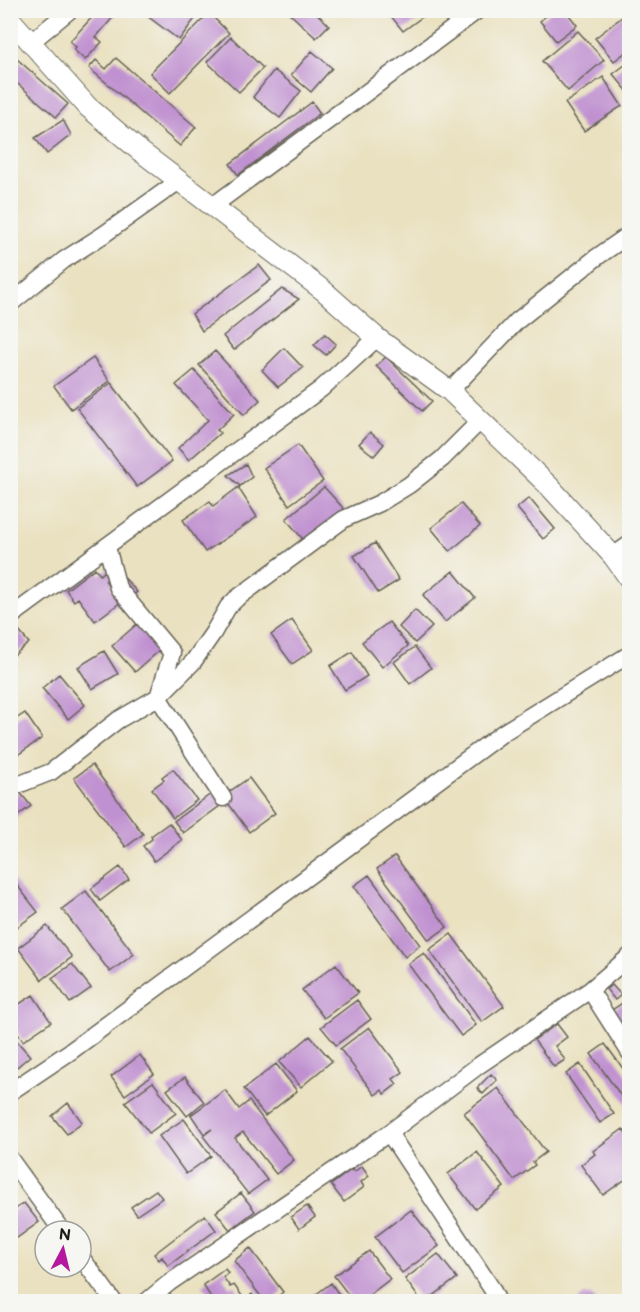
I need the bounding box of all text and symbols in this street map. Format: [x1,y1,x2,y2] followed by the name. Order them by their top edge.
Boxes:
[33,1219,93,1279] north arrow
[58,1225,72,1246] text: N

